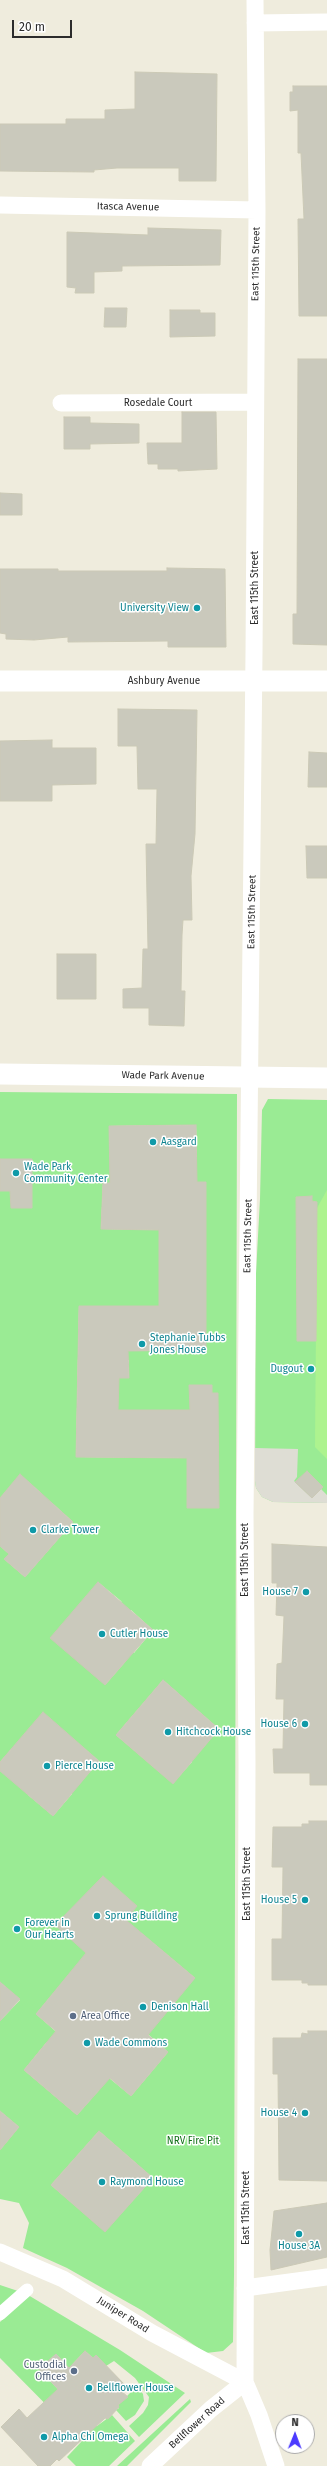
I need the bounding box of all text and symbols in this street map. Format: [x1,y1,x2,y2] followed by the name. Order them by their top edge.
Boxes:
[14,12,74,38] scale bar
[19,20,45,34] text: 20 m
[97,200,159,214] street label: Itasca Avenue
[249,227,263,301] street label: East 115th Street
[124,397,192,409] street label: Rosedale Court
[249,551,261,625] street label: East 115th Street
[120,602,189,614] place label: University View
[192,603,202,613] marker: University View
[128,675,200,687] street label: Ashbury Avenue
[245,875,259,949] street label: East 115th Street
[121,1069,205,1083] street label: Wade Park Avenue
[161,1136,197,1148] place label: Aasgard
[148,1137,158,1147] marker: Aasgard
[24,1161,107,1184] place label: Wade Park Community Center
[11,1168,21,1178] marker: Wade Park Community Center
[241,1199,255,1273] street label: East 115th Street
[150,1332,226,1356] place label: Stephanie Tubbs Jones House
[137,1339,147,1349] marker: Stephanie Tubbs Jones House
[270,1363,303,1375] place label: Dugout
[306,1364,316,1374] marker: Dugout
[239,1523,251,1597] street label: East 115th Street
[41,1524,99,1536] place label: Clarke Tower
[28,1525,38,1535] marker: Clarke Tower
[262,1586,298,1598] place label: House 7
[301,1587,311,1597] marker: House 7
[110,1628,168,1640] place label: Cutler House
[97,1629,107,1639] marker: Cutler House
[260,1718,297,1730] place label: House 6
[300,1719,310,1729] marker: House 6
[176,1726,251,1738] place label: Hitchcock House
[163,1727,173,1737] marker: Hitchcock House
[55,1760,114,1772] place label: Pierce House
[42,1761,52,1771] marker: Pierce House
[241,1847,253,1921] street label: East 115th Street
[261,1894,297,1906] place label: House 5
[300,1895,310,1905] marker: House 5
[105,1910,177,1922] place label: Sprung Building
[92,1911,102,1921] marker: Sprung Building
[25,1917,74,1940] place label: Forever in Our Hearts
[12,1924,22,1934] marker: Forever in Our Hearts
[151,2001,209,2013] place label: Denison Hall
[138,2002,148,2012] marker: Denison Hall
[81,2010,130,2022] place label: Area Office
[68,2011,78,2021] marker: Area Office
[95,2037,167,2049] place label: Wade Commons
[82,2038,92,2048] marker: Wade Commons
[260,2107,297,2119] place label: House 4
[300,2108,310,2118] marker: House 4
[167,2135,219,2147] park label: NRV Fire Pit
[240,2171,252,2245] street label: East 115th Street
[110,2176,184,2188] place label: Raymond House
[97,2177,107,2187] marker: Raymond House
[294,2229,304,2239] marker: House 3A
[278,2240,320,2252] place label: House 3A
[95,2294,151,2336] street label: Juniper Road
[24,2359,66,2382] place label: Custodial Offices
[69,2366,79,2376] marker: Custodial Offices
[97,2382,174,2394] place label: Bellflower House
[84,2383,94,2393] marker: Bellflower House
[166,2395,228,2451] street label: Bellflower Road
[275,2414,315,2454] north arrow
[291,2416,299,2429] text: N
[52,2431,129,2443] place label: Alpha Chi Omega
[39,2432,49,2442] marker: Alpha Chi Omega

